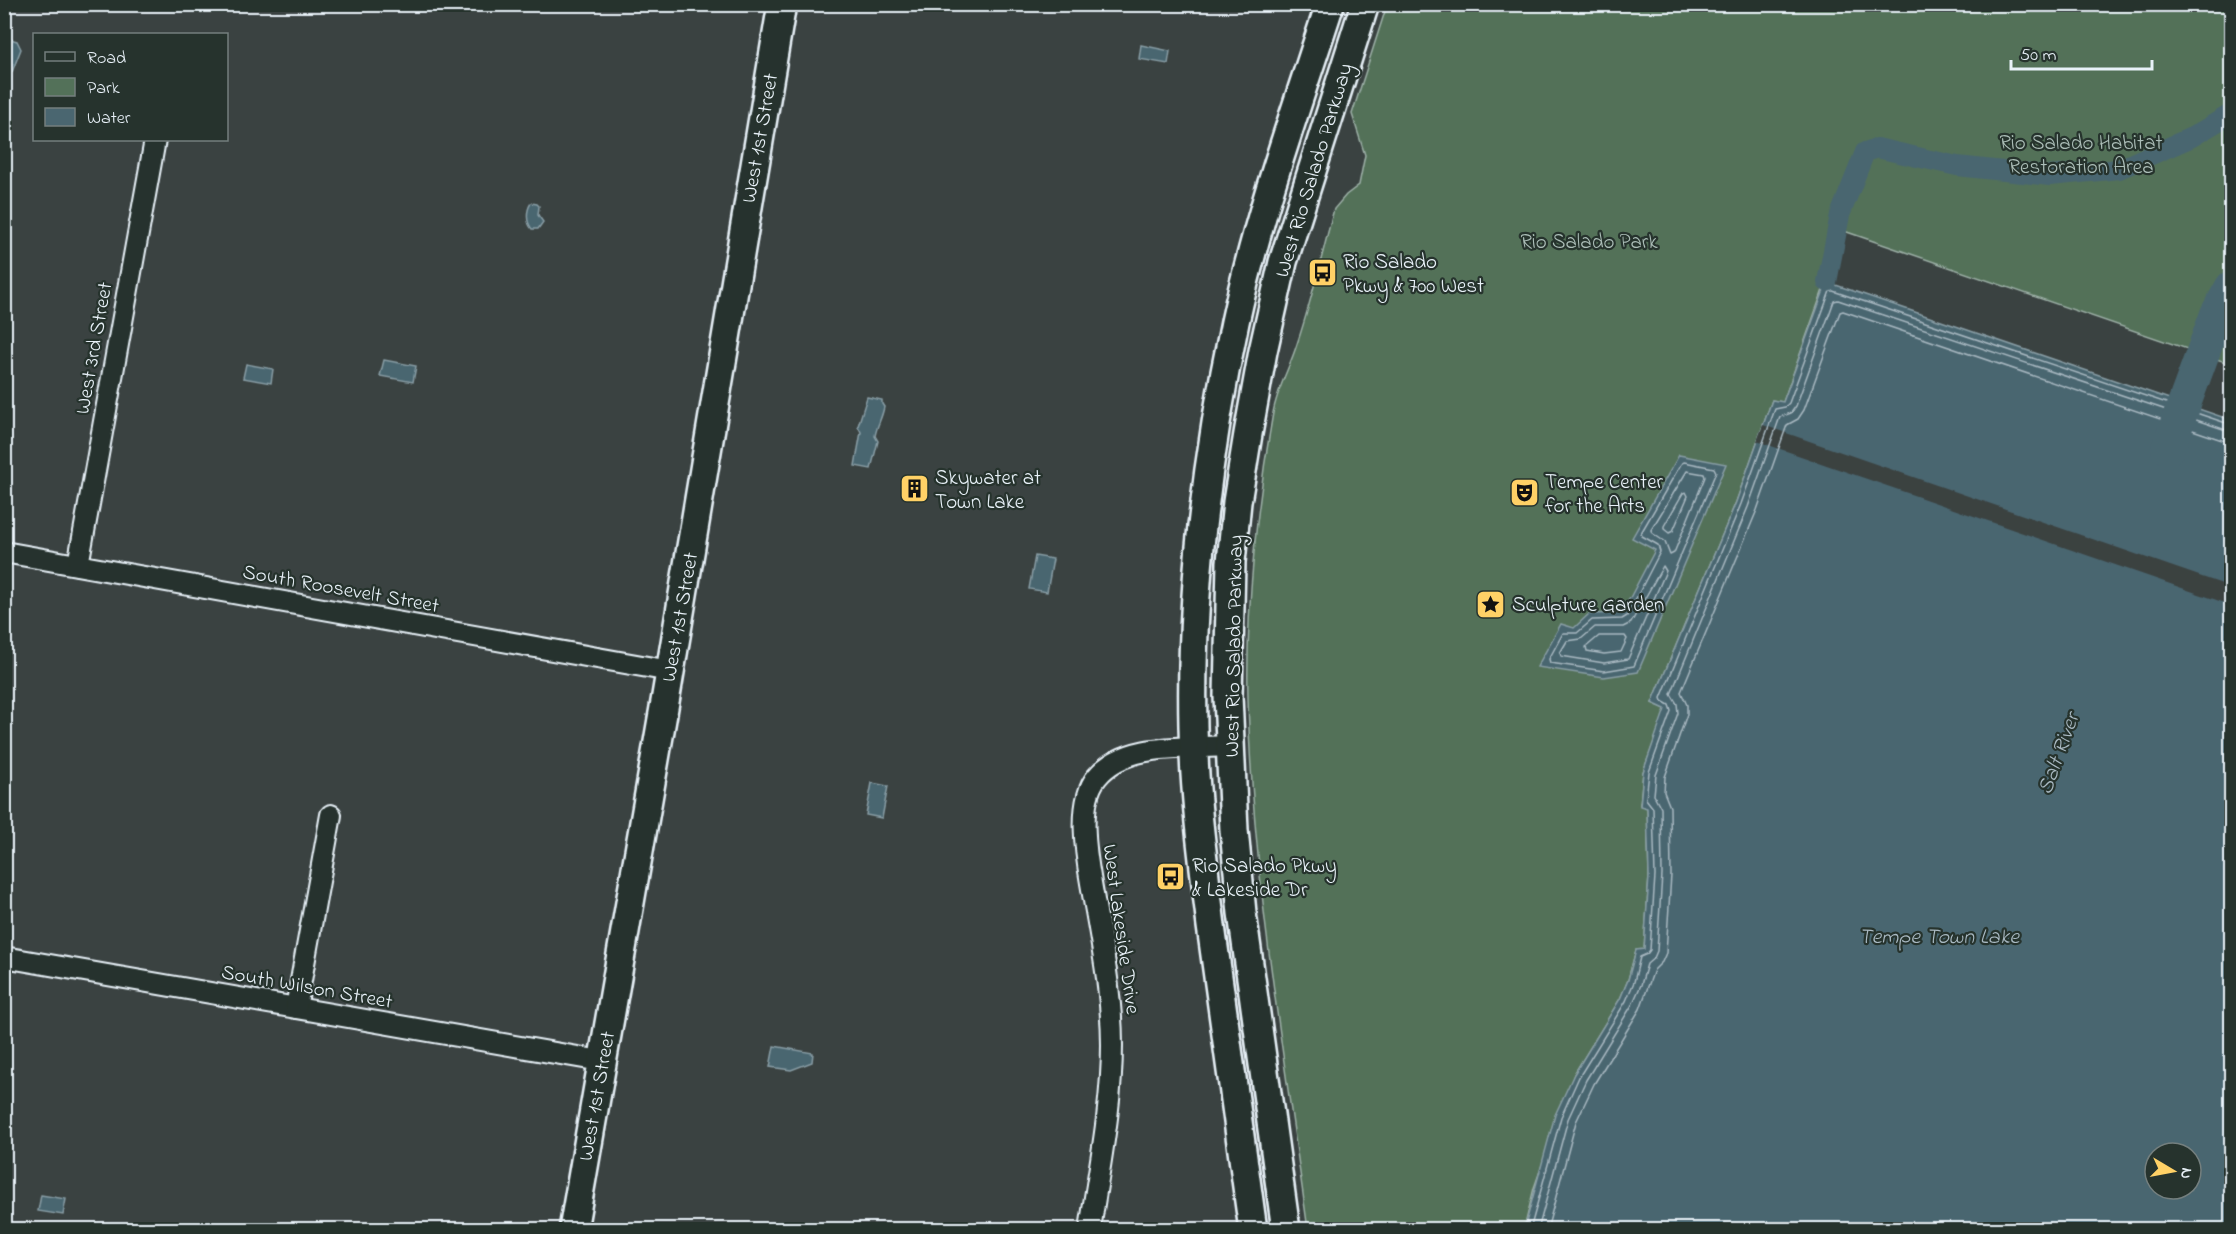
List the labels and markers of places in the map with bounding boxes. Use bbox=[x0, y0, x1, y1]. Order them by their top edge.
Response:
place label: Rio Salado Pkwy & 700 West bbox=[1343, 248, 1484, 304]
bus stop icon: Rio Salado Pkwy & 700 West bbox=[1306, 257, 1338, 289]
place label: Skywater at Town Lake bbox=[935, 464, 1041, 518]
place label: Tempe Center for the Arts bbox=[1545, 468, 1664, 522]
building icon: Skywater at Town Lake bbox=[898, 473, 930, 505]
theatre icon: Tempe Center for the Arts bbox=[1508, 477, 1540, 509]
place icon: Sculpture Garden bbox=[1475, 588, 1507, 620]
place label: Sculpture Garden bbox=[1512, 591, 1664, 621]
place label: Rio Salado Pkwy & Lakeside Dr bbox=[1192, 852, 1337, 906]
bus stop icon: Rio Salado Pkwy & Lakeside Dr bbox=[1155, 861, 1187, 893]

